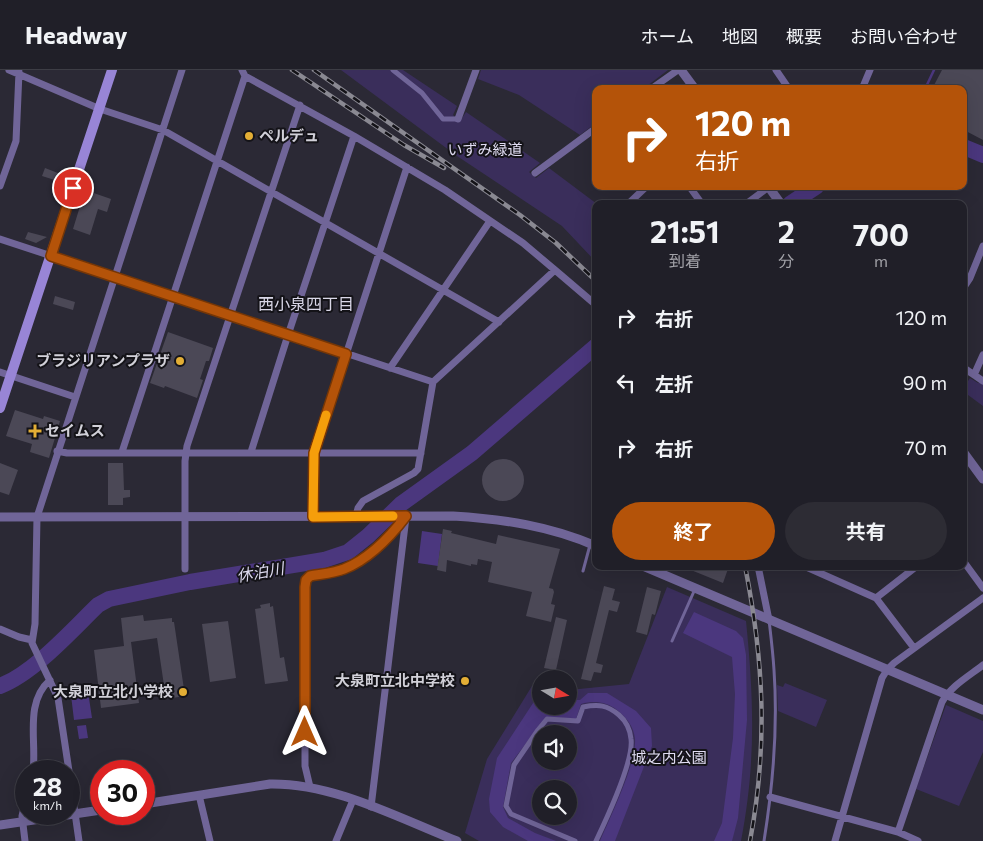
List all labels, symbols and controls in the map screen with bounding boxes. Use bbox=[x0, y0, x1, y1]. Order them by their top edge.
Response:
text: Headway bbox=[25, 20, 128, 49]
text: ホーム bbox=[641, 25, 694, 47]
text: 地図 bbox=[722, 25, 758, 47]
text: 概要 bbox=[786, 25, 822, 47]
text: お問い合わせ bbox=[850, 25, 958, 47]
text: 120 m bbox=[695, 100, 791, 143]
icon: right bbox=[612, 105, 677, 170]
place label: ペルデュ bbox=[259, 126, 319, 144]
marker: ペルデュ bbox=[243, 130, 255, 142]
park label: いずみ緑道 bbox=[447, 140, 523, 158]
text: 右折 bbox=[695, 147, 739, 174]
pin bbox=[52, 167, 94, 209]
icon: arrive bbox=[59, 174, 87, 202]
text: 21:51 bbox=[650, 212, 720, 249]
text: 2 bbox=[778, 212, 795, 249]
text: 700 bbox=[853, 215, 909, 252]
text: 到着 bbox=[669, 251, 701, 270]
text: 分 bbox=[778, 251, 794, 270]
text: m bbox=[874, 251, 888, 270]
district label: 西小泉四丁目 bbox=[258, 294, 354, 313]
icon: right bbox=[612, 304, 640, 332]
text: 120 m bbox=[896, 306, 947, 329]
text: 右折 bbox=[655, 307, 693, 330]
place label: ブラジリアンプラザ bbox=[36, 351, 170, 369]
marker: ブラジリアンプラザ bbox=[174, 355, 186, 367]
icon: left bbox=[612, 369, 640, 397]
text: 90 m bbox=[903, 371, 947, 394]
text: 左折 bbox=[655, 372, 693, 395]
place label: セイムス bbox=[45, 421, 105, 439]
marker: セイムス bbox=[29, 425, 41, 437]
icon: right bbox=[612, 434, 640, 462]
text: 70 m bbox=[904, 436, 947, 459]
text: 右折 bbox=[655, 437, 693, 460]
button: 終了 bbox=[612, 502, 775, 560]
button: 共有 bbox=[785, 502, 947, 560]
water label: 休泊川 bbox=[235, 558, 287, 585]
north arrow bbox=[532, 670, 578, 715]
map controls bbox=[532, 670, 577, 825]
place label: 大泉町立北中学校 bbox=[335, 671, 455, 689]
marker: 大泉町立北中学校 bbox=[459, 675, 471, 687]
place label: 大泉町立北小学校 bbox=[53, 682, 173, 700]
marker: 大泉町立北小学校 bbox=[177, 686, 189, 698]
position arrow bbox=[278, 705, 330, 757]
button: sound bbox=[532, 725, 577, 770]
park label: 城之内公園 bbox=[631, 748, 707, 766]
speed limit sign: 30 bbox=[90, 760, 155, 825]
text: 28 bbox=[33, 771, 62, 801]
button: search bbox=[532, 780, 577, 825]
text: km/h bbox=[33, 798, 62, 812]

